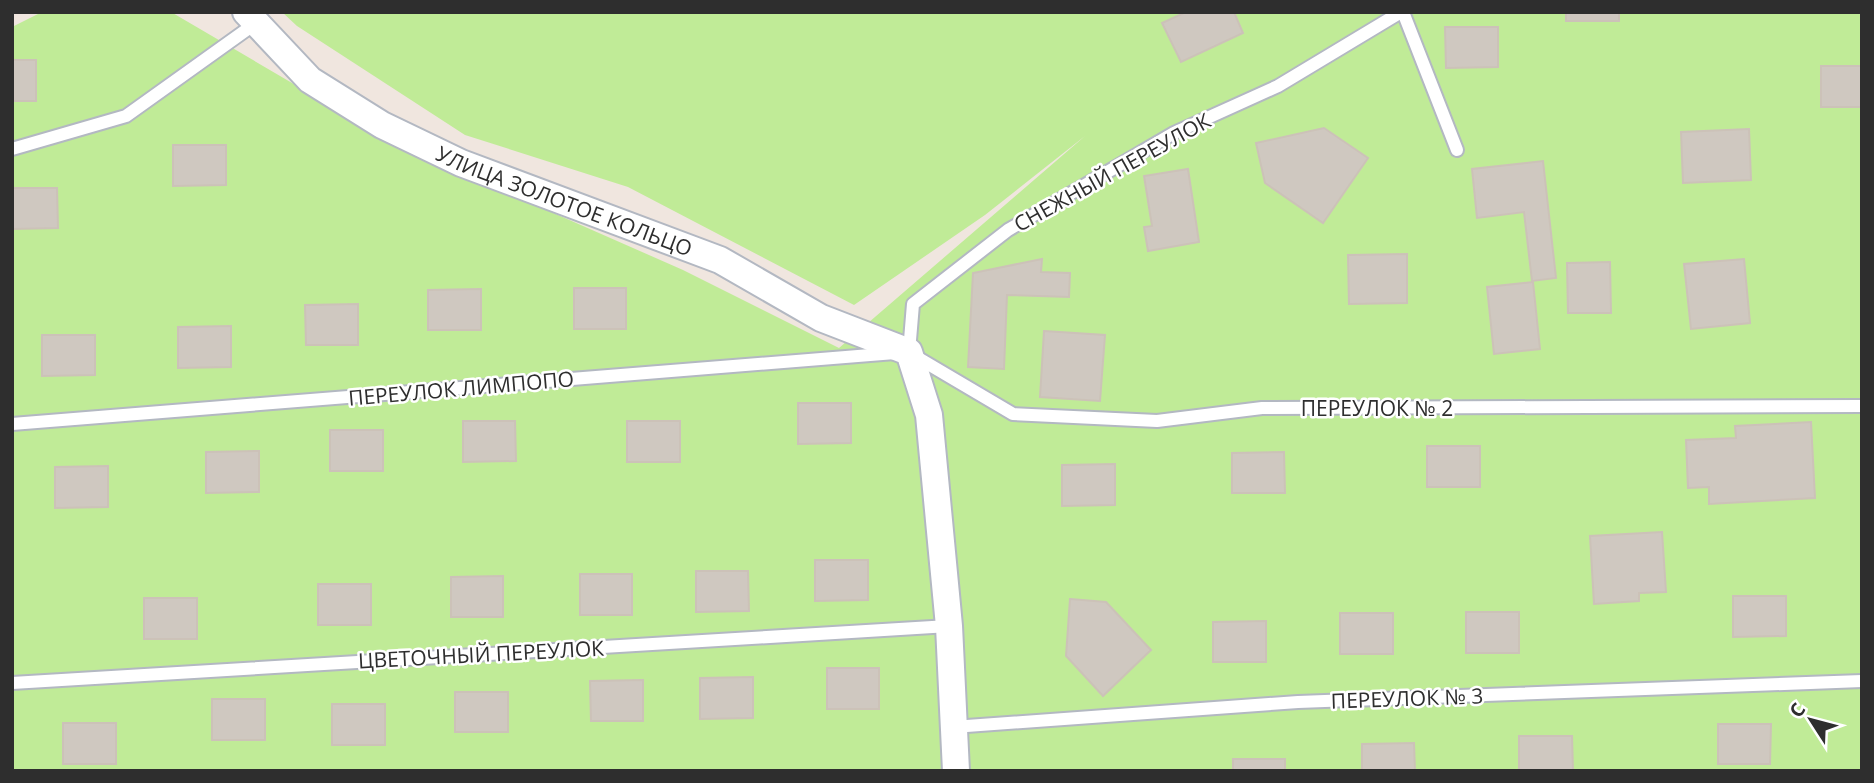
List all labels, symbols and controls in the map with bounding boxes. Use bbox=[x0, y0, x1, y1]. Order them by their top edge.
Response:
street label: СНЕЖНЫЙ ПЕРЕУЛОК bbox=[1009, 106, 1216, 238]
street label: УЛИЦА ЗОЛОТОЕ КОЛЬЦО bbox=[432, 139, 696, 262]
street label: ПЕРЕУЛОК ЛИМПОПО bbox=[347, 364, 575, 412]
street label: ПЕРЕУЛОК № 2 bbox=[1301, 394, 1453, 422]
street label: ЦВЕТОЧНЫЙ ПЕРЕУЛОК bbox=[357, 634, 605, 674]
street label: ПЕРЕУЛОК № 3 bbox=[1330, 681, 1484, 715]
north arrow bbox=[1776, 685, 1846, 755]
text: С bbox=[1783, 697, 1811, 723]

